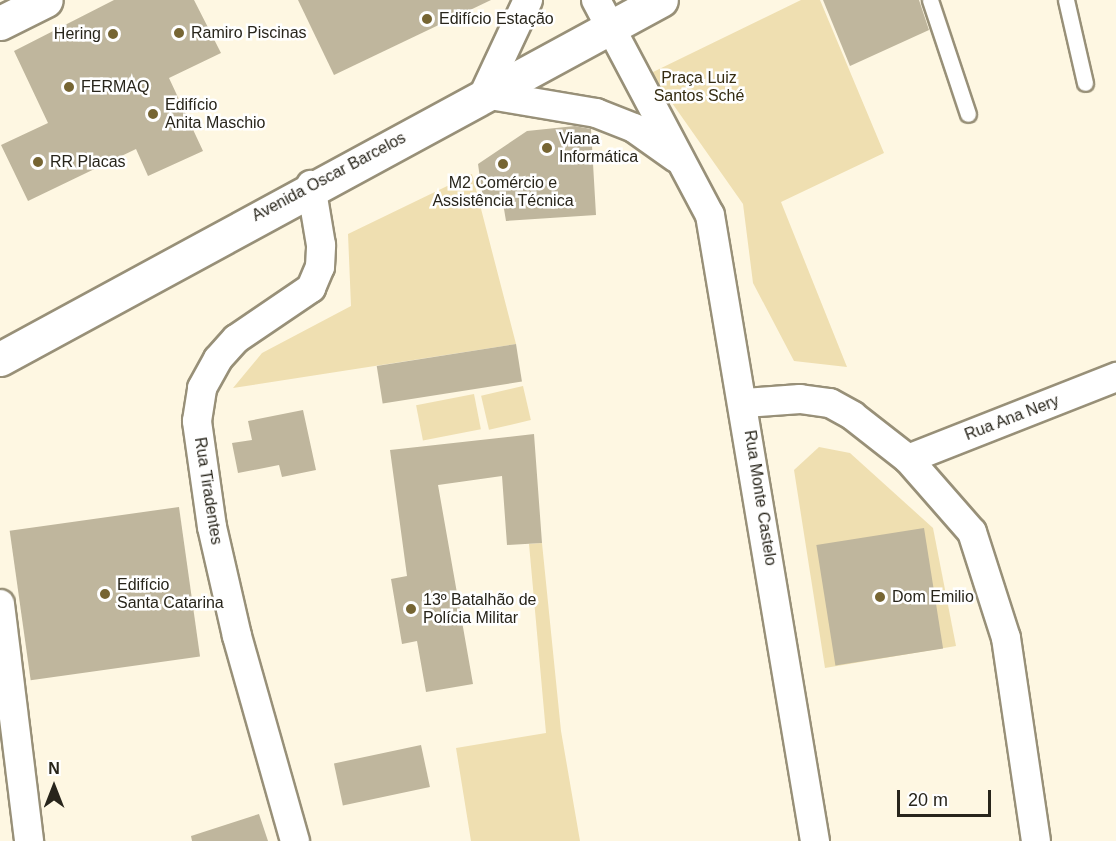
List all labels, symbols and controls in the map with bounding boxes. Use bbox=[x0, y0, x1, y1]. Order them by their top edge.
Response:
place label: Edifício Estação bbox=[439, 9, 554, 29]
marker: Edifício Estação bbox=[420, 12, 434, 26]
place label: Ramiro Piscinas bbox=[191, 23, 307, 43]
place label: Hering bbox=[54, 24, 101, 44]
marker: Ramiro Piscinas bbox=[172, 26, 186, 40]
marker: Hering bbox=[106, 27, 120, 41]
park label: Praça Luiz Santos Sché bbox=[654, 68, 744, 106]
place label: FERMAQ bbox=[81, 77, 149, 97]
marker: FERMAQ bbox=[62, 80, 76, 94]
place label: Edifício Anita Maschio bbox=[165, 95, 265, 133]
marker: Edifício Anita Maschio bbox=[146, 107, 160, 121]
street label: Avenida Oscar Barcelos bbox=[249, 128, 409, 226]
place label: Viana Informática bbox=[559, 129, 638, 167]
marker: Viana Informática bbox=[540, 141, 554, 155]
place label: RR Placas bbox=[50, 152, 126, 172]
marker: RR Placas bbox=[31, 155, 45, 169]
marker: M2 Comércio e Assistência Técnica bbox=[496, 157, 510, 171]
place label: M2 Comércio e Assistência Técnica bbox=[432, 173, 574, 211]
street label: Rua Ana Nery bbox=[962, 391, 1062, 445]
street label: Rua Monte Castelo bbox=[740, 429, 780, 567]
street label: Rua Tiradentes bbox=[190, 436, 226, 546]
place label: Edifício Santa Catarina bbox=[117, 575, 224, 613]
marker: Edifício Santa Catarina bbox=[98, 587, 112, 601]
place label: Dom Emilio bbox=[892, 587, 974, 607]
place label: 13º Batalhão de Polícia Militar bbox=[423, 590, 536, 628]
marker: Dom Emilio bbox=[873, 590, 887, 604]
marker: 13º Batalhão de Polícia Militar bbox=[404, 602, 418, 616]
north arrow bbox=[24, 757, 84, 817]
text: N bbox=[48, 760, 60, 777]
scale bar bbox=[900, 778, 994, 816]
text: 20 m bbox=[908, 790, 948, 810]

